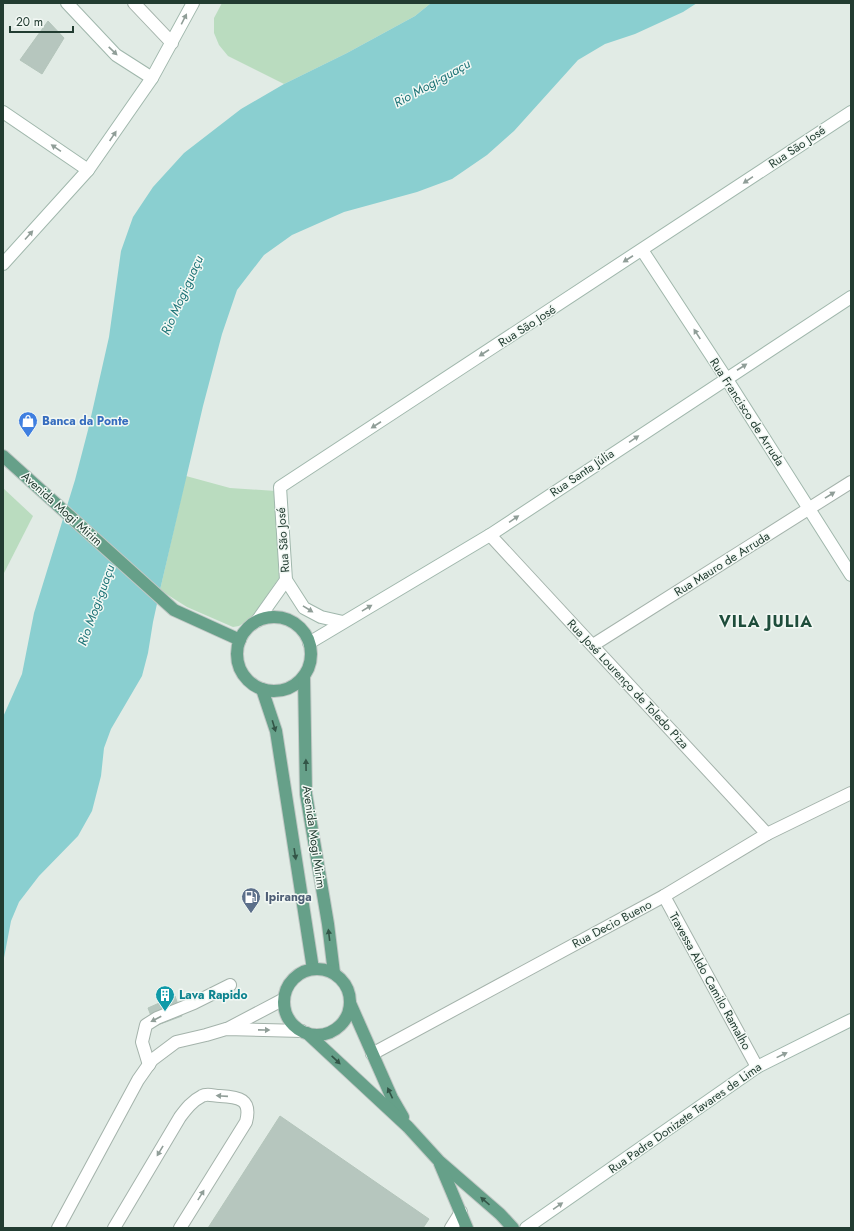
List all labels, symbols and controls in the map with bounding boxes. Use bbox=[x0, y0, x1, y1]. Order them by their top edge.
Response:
scale bar bbox=[10, 8, 73, 34]
text: 20 m bbox=[16, 13, 43, 31]
one-way arrow bbox=[181, 14, 187, 25]
one-way arrow bbox=[108, 46, 118, 56]
water label: Rio Mogi-guaçu bbox=[390, 54, 474, 112]
street label: Rua São José bbox=[765, 121, 829, 173]
one-way arrow bbox=[109, 130, 116, 142]
one-way arrow bbox=[51, 144, 61, 152]
one-way arrow bbox=[743, 176, 754, 184]
one-way arrow bbox=[25, 230, 34, 241]
water label: Rio Mogi-guaçu bbox=[156, 252, 208, 338]
one-way arrow bbox=[623, 255, 633, 263]
street label: Rua São José bbox=[495, 301, 559, 351]
one-way arrow bbox=[693, 329, 701, 339]
one-way arrow bbox=[479, 350, 490, 357]
street label: Rua Francisco de Arruda bbox=[705, 354, 789, 470]
one-way arrow bbox=[736, 364, 748, 371]
shop icon: Banca da Ponte bbox=[17, 410, 39, 438]
place label: Banca da Ponte bbox=[42, 412, 129, 430]
one-way arrow bbox=[370, 421, 381, 428]
one-way arrow bbox=[629, 435, 639, 443]
street label: Rua Santa Júlia bbox=[546, 445, 618, 501]
street label: Avenida Mogi Mirim bbox=[18, 468, 106, 550]
one-way arrow bbox=[824, 492, 836, 499]
street label: Rua São José bbox=[272, 507, 294, 573]
one-way arrow bbox=[508, 515, 520, 522]
street label: Rua Mauro de Arruda bbox=[671, 527, 774, 601]
water label: Rio Mogi-guaçu bbox=[73, 561, 120, 648]
one-way arrow bbox=[362, 604, 372, 612]
one-way arrow bbox=[303, 606, 314, 613]
district label: VILA JULIA bbox=[718, 610, 813, 633]
street label: Rua José Lourenço de Toledo Piza bbox=[563, 615, 693, 753]
one-way arrow bbox=[271, 720, 277, 732]
one-way arrow bbox=[303, 758, 309, 771]
street label: Avenida Mogi Mirim bbox=[298, 784, 330, 890]
one-way arrow bbox=[292, 848, 298, 860]
fuel station icon: Ipiranga bbox=[240, 886, 262, 914]
place label: Ipiranga bbox=[265, 888, 312, 906]
street label: Rua Decio Bueno bbox=[569, 895, 655, 953]
street label: Travessa Aldo Camilo Ramalho bbox=[665, 909, 756, 1054]
one-way arrow bbox=[326, 929, 332, 941]
building icon: Lava Rapido bbox=[154, 984, 176, 1012]
place label: Lava Rapido bbox=[179, 986, 248, 1004]
one-way arrow bbox=[150, 1016, 162, 1022]
one-way arrow bbox=[258, 1027, 271, 1033]
one-way arrow bbox=[776, 1051, 787, 1058]
one-way arrow bbox=[331, 1055, 341, 1064]
street label: Rua Padre Donizete Tavares de Lima bbox=[605, 1058, 765, 1178]
one-way arrow bbox=[387, 1087, 393, 1098]
one-way arrow bbox=[216, 1093, 228, 1100]
one-way arrow bbox=[156, 1145, 163, 1157]
one-way arrow bbox=[197, 1190, 205, 1200]
one-way arrow bbox=[480, 1197, 491, 1206]
one-way arrow bbox=[553, 1202, 564, 1210]

